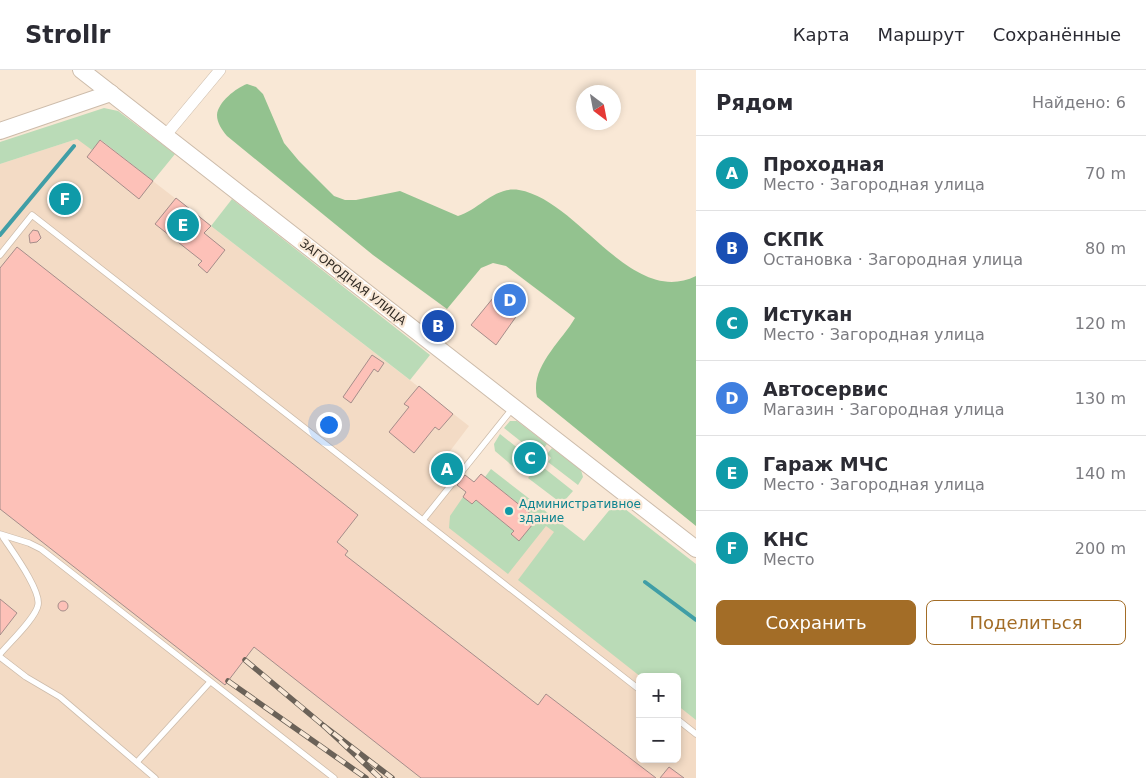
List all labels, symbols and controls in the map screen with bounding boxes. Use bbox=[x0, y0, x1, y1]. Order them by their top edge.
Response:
text: Strollr bbox=[25, 21, 110, 49]
text: Карта bbox=[793, 24, 850, 45]
text: Маршрут bbox=[878, 24, 965, 45]
text: Сохранённые bbox=[993, 24, 1121, 45]
north arrow bbox=[576, 85, 621, 130]
text: Рядом bbox=[716, 91, 793, 115]
text: Найдено: 6 bbox=[1032, 93, 1126, 112]
text: Проходная bbox=[763, 153, 884, 175]
text: A bbox=[726, 164, 738, 183]
text: 70 m bbox=[1085, 164, 1126, 183]
text: Место · Загородная улица bbox=[763, 175, 985, 194]
pin: F bbox=[49, 180, 81, 218]
pin: E bbox=[167, 206, 199, 244]
text: СКПК bbox=[763, 228, 824, 250]
street label: ЗАГОРОДНАЯ УЛИЦА bbox=[297, 236, 410, 328]
text: B bbox=[726, 239, 738, 258]
text: 80 m bbox=[1085, 239, 1126, 258]
text: Остановка · Загородная улица bbox=[763, 250, 1023, 269]
pin: D bbox=[494, 281, 526, 319]
text: Истукан bbox=[763, 303, 852, 325]
pin: B bbox=[422, 307, 454, 345]
text: C bbox=[726, 314, 738, 333]
text: 120 m bbox=[1075, 314, 1126, 333]
text: Место · Загородная улица bbox=[763, 325, 985, 344]
text: Автосервис bbox=[763, 378, 888, 400]
text: D bbox=[725, 389, 739, 408]
text: 130 m bbox=[1075, 389, 1126, 408]
text: Магазин · Загородная улица bbox=[763, 400, 1004, 419]
your location bbox=[316, 412, 342, 438]
pin: C bbox=[514, 439, 546, 477]
pin: A bbox=[431, 450, 463, 488]
text: Гараж МЧС bbox=[763, 453, 888, 475]
text: E bbox=[727, 464, 737, 483]
text: 140 m bbox=[1075, 464, 1126, 483]
text: Место · Загородная улица bbox=[763, 475, 985, 494]
place label: Административное здание bbox=[519, 497, 641, 525]
marker: Административное здание bbox=[503, 505, 515, 517]
text: КНС bbox=[763, 528, 808, 550]
text: F bbox=[727, 539, 737, 558]
text: 200 m bbox=[1075, 539, 1126, 558]
text: Место bbox=[763, 550, 815, 569]
button: Сохранить bbox=[716, 600, 916, 645]
button: Поделиться bbox=[926, 600, 1126, 645]
map controls bbox=[636, 673, 681, 763]
button: + bbox=[636, 673, 681, 718]
button: − bbox=[636, 718, 681, 763]

